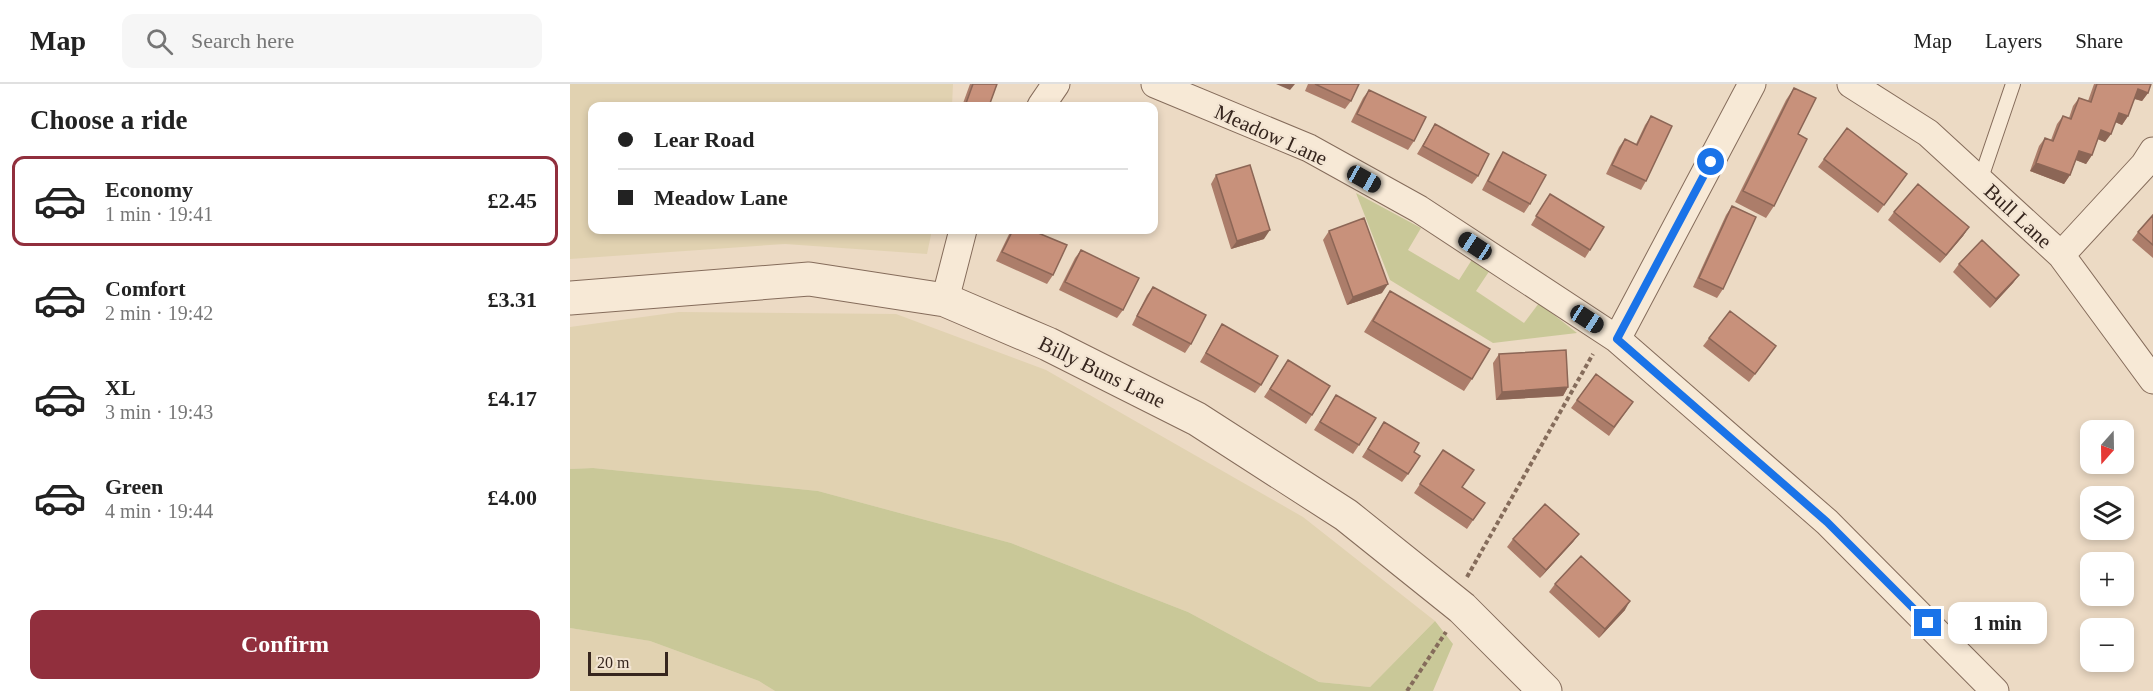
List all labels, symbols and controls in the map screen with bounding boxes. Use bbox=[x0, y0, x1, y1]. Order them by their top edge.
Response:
search box bbox=[122, 14, 542, 68]
text: Map bbox=[30, 25, 86, 56]
icon: search bbox=[143, 25, 176, 58]
text: Search here bbox=[191, 28, 294, 53]
text: Map bbox=[1914, 29, 1952, 53]
text: Layers bbox=[1985, 29, 2042, 53]
text: Share bbox=[2075, 29, 2123, 53]
street label: Meadow Lane bbox=[1211, 99, 1331, 171]
text: Choose a ride bbox=[30, 105, 188, 135]
text: Lear Road bbox=[654, 127, 754, 152]
route start bbox=[1697, 148, 1724, 175]
car bbox=[1344, 162, 1384, 196]
icon: car bbox=[33, 174, 87, 228]
text: Economy bbox=[105, 177, 193, 202]
street label: Bull Lane bbox=[1979, 179, 2057, 253]
text: Meadow Lane bbox=[654, 185, 788, 210]
text: £2.45 bbox=[488, 188, 537, 213]
text: 1 min · 19:41 bbox=[105, 203, 213, 225]
car bbox=[1455, 229, 1495, 263]
icon: car bbox=[33, 273, 87, 327]
text: Comfort bbox=[105, 276, 186, 301]
text: £3.31 bbox=[488, 287, 537, 312]
text: 2 min · 19:42 bbox=[105, 302, 213, 324]
car bbox=[1567, 302, 1607, 336]
street label: Billy Buns Lane bbox=[1035, 331, 1169, 413]
icon: car bbox=[33, 372, 87, 426]
text: XL bbox=[105, 375, 136, 400]
text: £4.17 bbox=[488, 386, 537, 411]
text: 3 min · 19:43 bbox=[105, 401, 213, 423]
north arrow bbox=[2080, 420, 2134, 474]
map controls bbox=[2080, 420, 2134, 672]
icon: car bbox=[33, 471, 87, 525]
text: Green bbox=[105, 474, 163, 499]
text: £4.00 bbox=[488, 485, 537, 510]
button: layers bbox=[2080, 486, 2134, 540]
text: 4 min · 19:44 bbox=[105, 500, 213, 522]
button: + bbox=[2080, 552, 2134, 606]
callout: 1 min bbox=[1949, 602, 2048, 644]
route end bbox=[1914, 609, 1941, 636]
button: Confirm bbox=[30, 610, 540, 679]
text: 1 min bbox=[1973, 612, 2022, 634]
button: − bbox=[2080, 618, 2134, 672]
scale bar bbox=[588, 649, 668, 676]
text: 20 m bbox=[597, 654, 629, 671]

